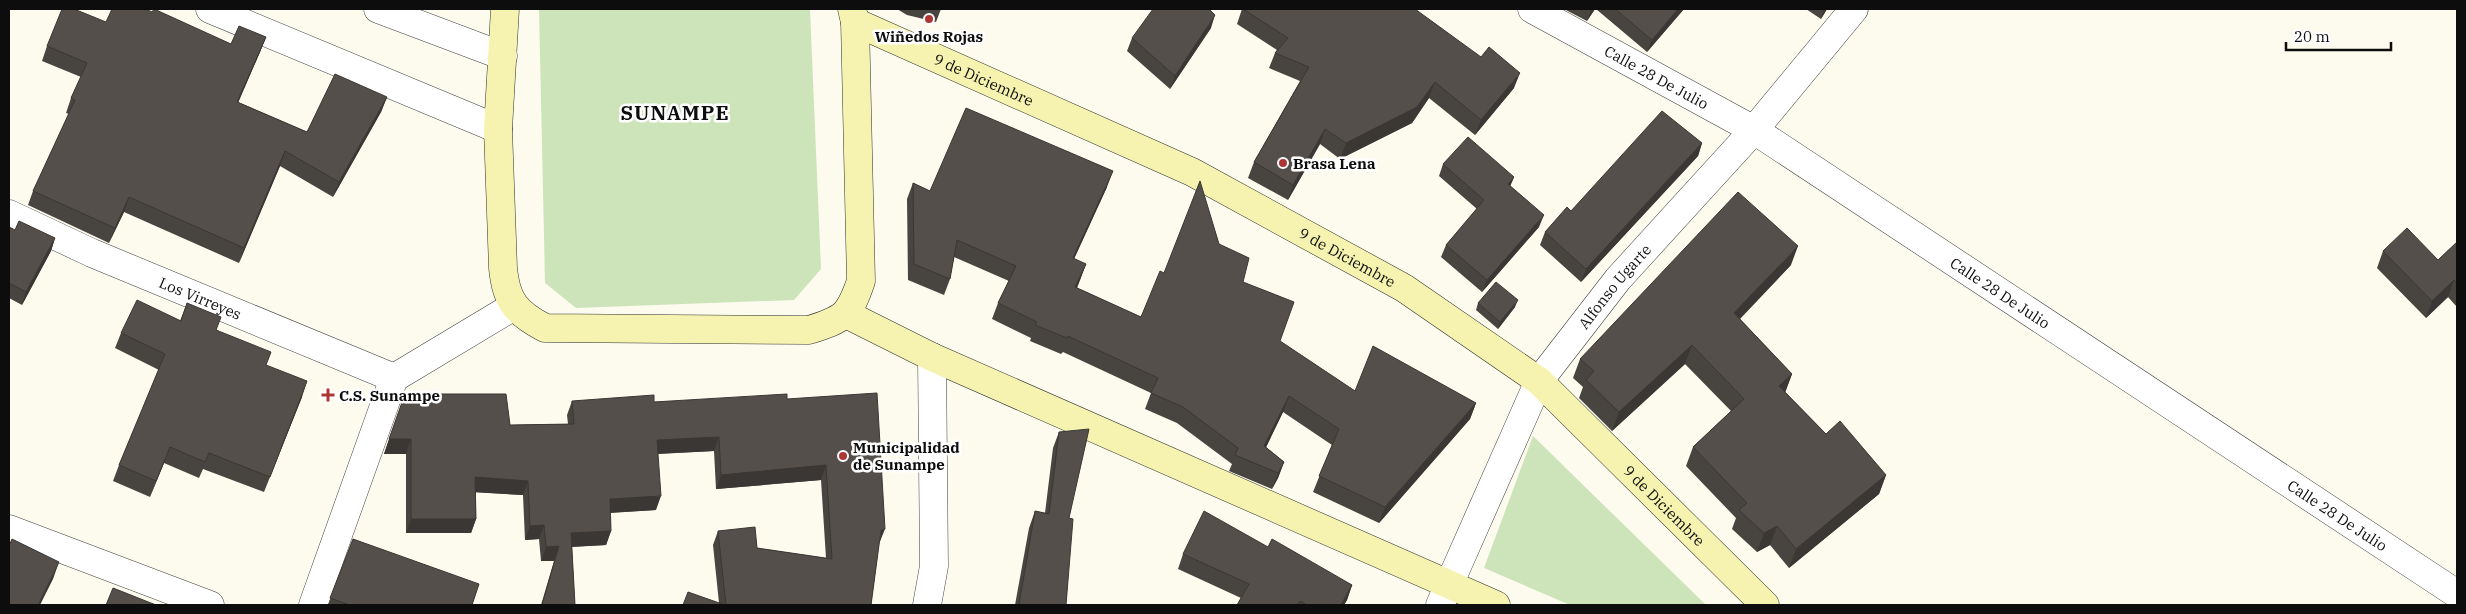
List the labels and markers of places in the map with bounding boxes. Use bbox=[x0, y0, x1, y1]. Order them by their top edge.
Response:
marker: Wiñedos Rojas bbox=[923, 13, 935, 25]
place label: Wiñedos Rojas bbox=[875, 27, 983, 46]
place label: Brasa Lena bbox=[1293, 154, 1376, 173]
marker: Brasa Lena bbox=[1277, 157, 1289, 169]
place label: C.S. Sunampe bbox=[339, 386, 440, 405]
marker: C.S. Sunampe bbox=[321, 388, 335, 402]
place label: Municipalidad de Sunampe bbox=[853, 438, 960, 474]
marker: Municipalidad de Sunampe bbox=[837, 450, 849, 462]

